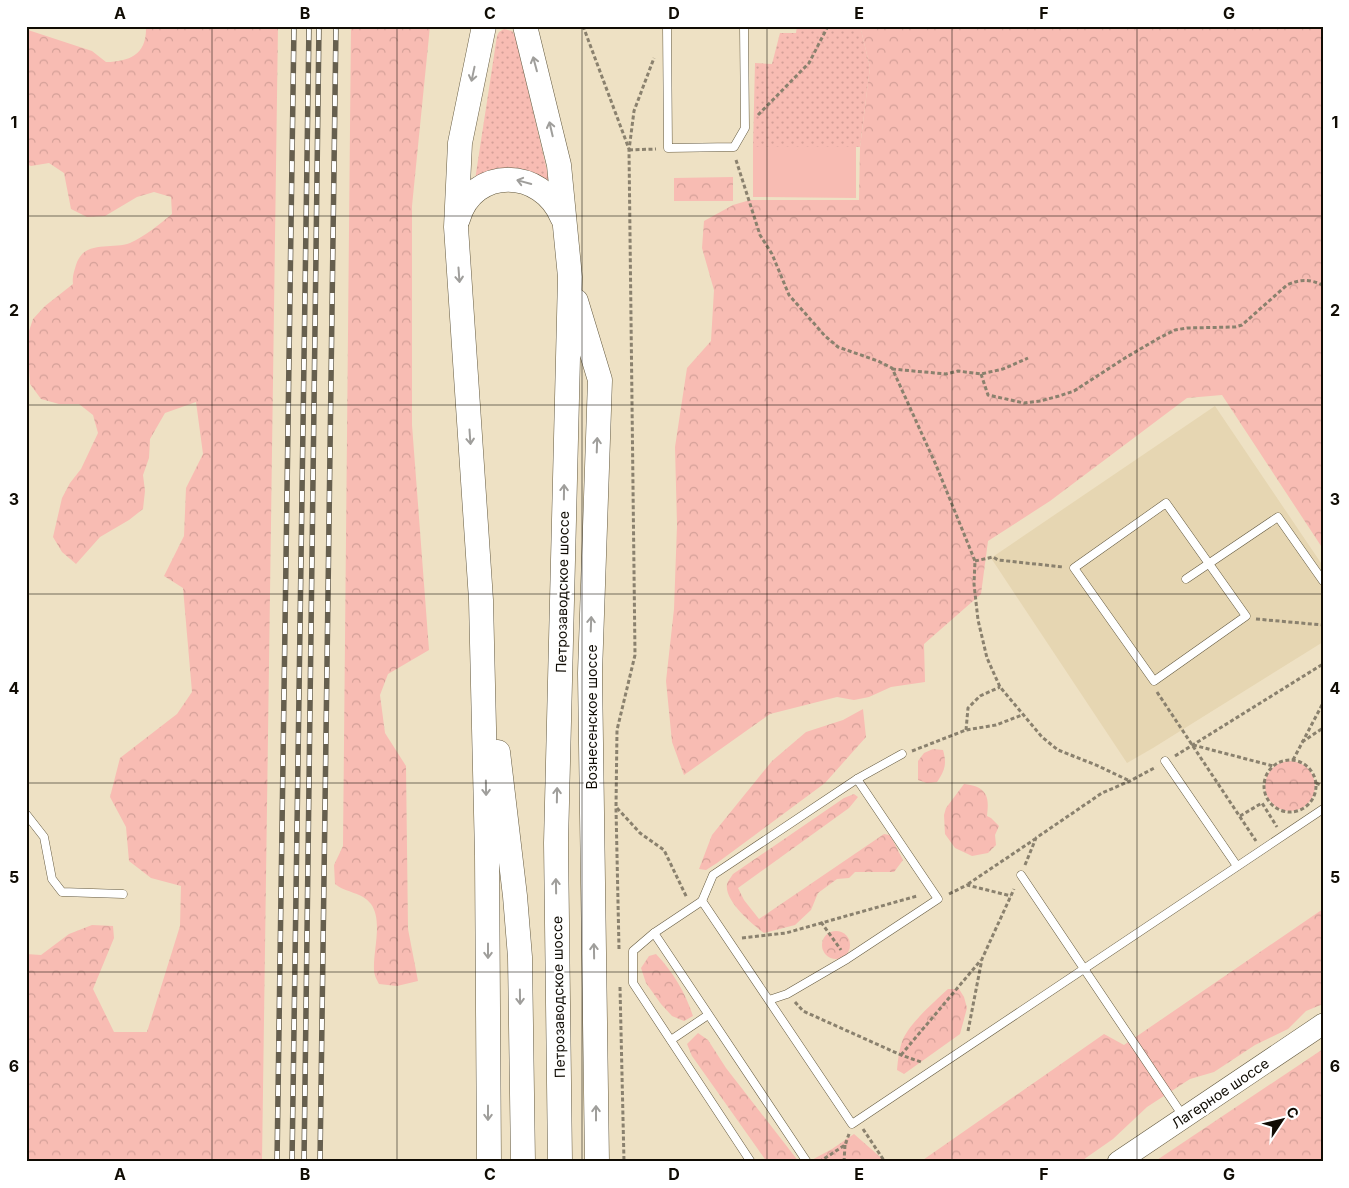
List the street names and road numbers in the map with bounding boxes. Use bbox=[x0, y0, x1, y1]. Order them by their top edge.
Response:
street label: Петрозаводское шоссе bbox=[552, 511, 572, 673]
street label: Вознесенское шоссе bbox=[583, 644, 600, 790]
street label: Петрозаводское шоссе bbox=[548, 916, 568, 1078]
street label: Лагерное шоссе bbox=[1168, 1054, 1272, 1132]

